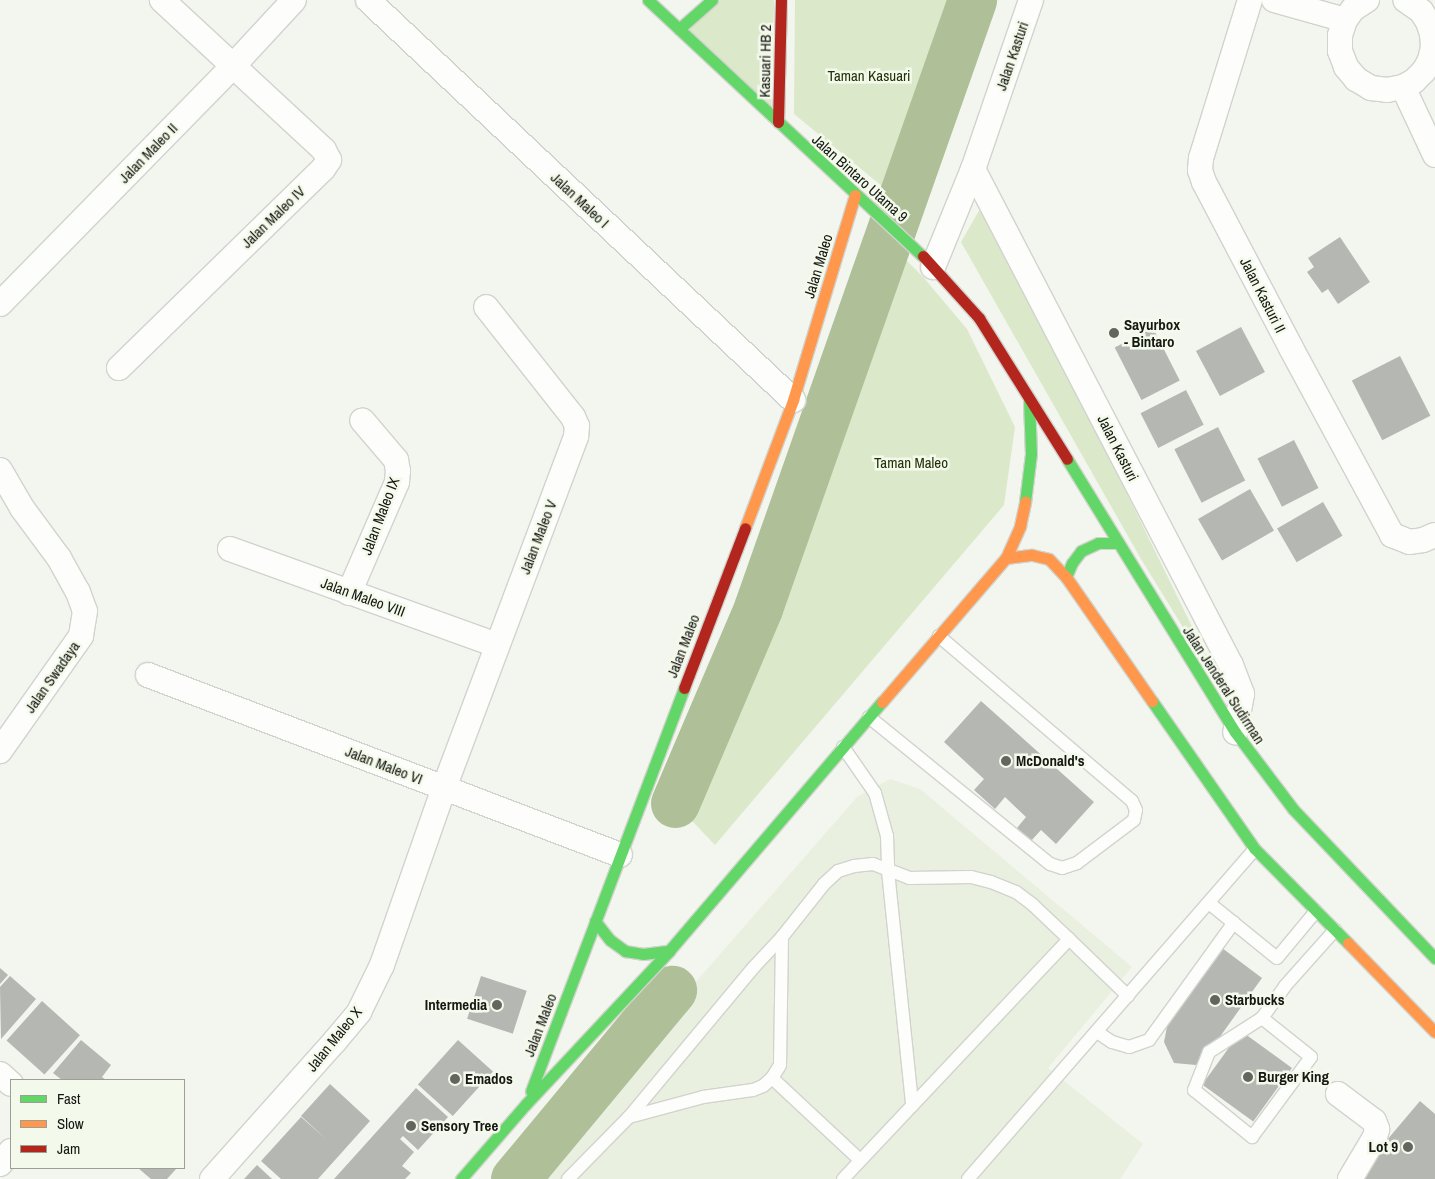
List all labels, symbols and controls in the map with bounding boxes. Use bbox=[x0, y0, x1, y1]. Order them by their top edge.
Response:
street label: Jalan Kasturi bbox=[992, 19, 1032, 93]
street label: Kasuari HB 2 bbox=[755, 24, 775, 98]
park label: Taman Kasuari bbox=[828, 67, 910, 85]
street label: Jalan Maleo II bbox=[115, 119, 181, 187]
street label: Jalan Bintaro Utama 9 bbox=[809, 130, 911, 226]
street label: Jalan Maleo I bbox=[547, 168, 613, 232]
street label: Jalan Maleo IV bbox=[237, 182, 309, 252]
street label: Jalan Maleo bbox=[800, 232, 836, 300]
street label: Jalan Kasturi II bbox=[1236, 254, 1290, 336]
place label: Sayurbox - Bintaro bbox=[1124, 315, 1180, 350]
marker: Sayurbox - Bintaro bbox=[1108, 327, 1120, 339]
street label: Jalan Kasturi bbox=[1094, 412, 1142, 484]
park label: Taman Maleo bbox=[874, 454, 948, 472]
street label: Jalan Maleo IX bbox=[357, 475, 403, 557]
street label: Jalan Maleo V bbox=[516, 497, 560, 577]
street label: Jalan Maleo VIII bbox=[318, 573, 408, 621]
street label: Jalan Maleo bbox=[663, 612, 703, 680]
street label: Jalan Jenderal Sudirman bbox=[1179, 623, 1269, 747]
street label: Jalan Swadaya bbox=[21, 638, 83, 716]
street label: Jalan Maleo VI bbox=[343, 742, 425, 788]
place label: McDonald's bbox=[1016, 752, 1085, 770]
marker: McDonald's bbox=[1000, 755, 1012, 767]
street label: Jalan Maleo bbox=[520, 991, 560, 1059]
place label: Starbucks bbox=[1225, 991, 1284, 1009]
marker: Starbucks bbox=[1209, 994, 1221, 1006]
place label: Intermedia bbox=[425, 996, 487, 1014]
marker: Intermedia bbox=[491, 999, 503, 1011]
street label: Jalan Maleo X bbox=[302, 1003, 366, 1075]
place label: Burger King bbox=[1258, 1068, 1329, 1086]
place label: Emados bbox=[465, 1070, 513, 1088]
marker: Burger King bbox=[1242, 1071, 1254, 1083]
marker: Emados bbox=[449, 1073, 461, 1085]
legend bbox=[10, 1079, 185, 1169]
text: Fast bbox=[57, 1088, 80, 1109]
text: Slow bbox=[57, 1113, 84, 1134]
place label: Sensory Tree bbox=[421, 1117, 498, 1135]
marker: Sensory Tree bbox=[405, 1120, 417, 1132]
text: Jam bbox=[57, 1138, 80, 1159]
place label: Lot 9 bbox=[1369, 1138, 1398, 1156]
marker: Lot 9 bbox=[1402, 1141, 1414, 1153]

